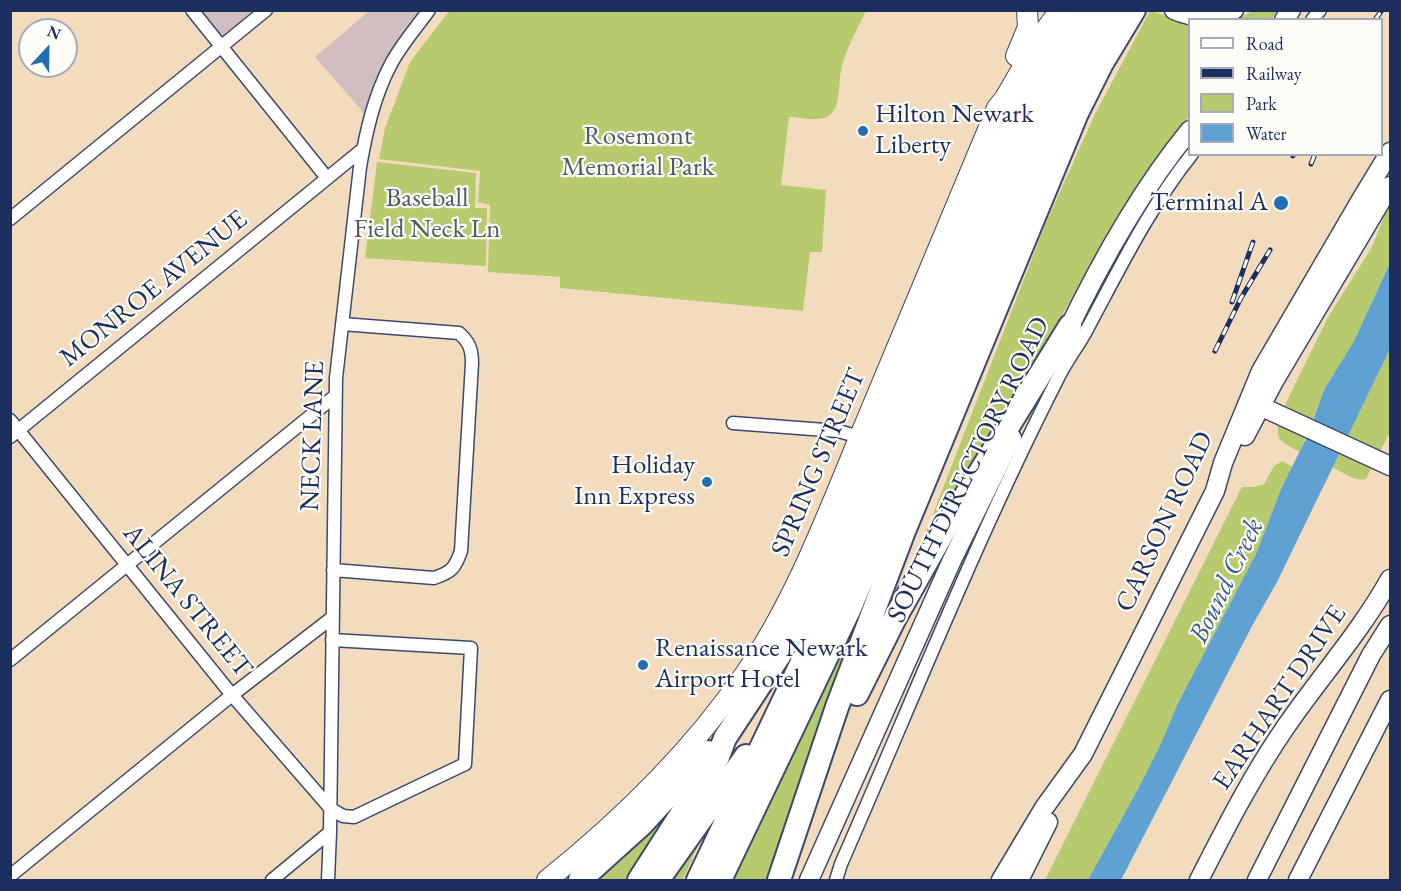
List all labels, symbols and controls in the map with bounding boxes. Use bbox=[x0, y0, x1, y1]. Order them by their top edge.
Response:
north arrow bbox=[18, 18, 78, 78]
legend bbox=[1188, 18, 1383, 156]
text: N bbox=[44, 21, 64, 45]
text: Road bbox=[1246, 32, 1284, 55]
text: Railway bbox=[1246, 62, 1302, 85]
text: Park bbox=[1246, 92, 1277, 115]
place label: Hilton Newark Liberty bbox=[875, 99, 1034, 162]
park label: Rosemont Memorial Park bbox=[562, 121, 714, 184]
text: Water bbox=[1246, 122, 1287, 145]
marker: Hilton Newark Liberty bbox=[856, 124, 870, 138]
park label: Baseball Field Neck Ln bbox=[353, 183, 501, 246]
place label: Terminal A bbox=[1150, 187, 1268, 219]
marker: Terminal A bbox=[1272, 194, 1290, 212]
street label: MONROE AVENUE bbox=[54, 204, 254, 374]
street label: SOUTH DIRECTORY ROAD bbox=[881, 312, 1057, 628]
street label: NECK LANE bbox=[294, 360, 332, 512]
street label: SPRING STREET bbox=[765, 364, 873, 562]
street label: CARSON ROAD bbox=[1109, 427, 1221, 617]
place label: Holiday Inn Express bbox=[574, 450, 695, 513]
marker: Holiday Inn Express bbox=[700, 475, 714, 489]
water label: Bound Creek bbox=[1182, 513, 1272, 649]
street label: ALINA STREET bbox=[115, 518, 259, 684]
street label: EARHART DRIVE bbox=[1206, 599, 1354, 797]
place label: Renaissance Newark Airport Hotel bbox=[655, 633, 868, 696]
marker: Renaissance Newark Airport Hotel bbox=[636, 658, 650, 672]

